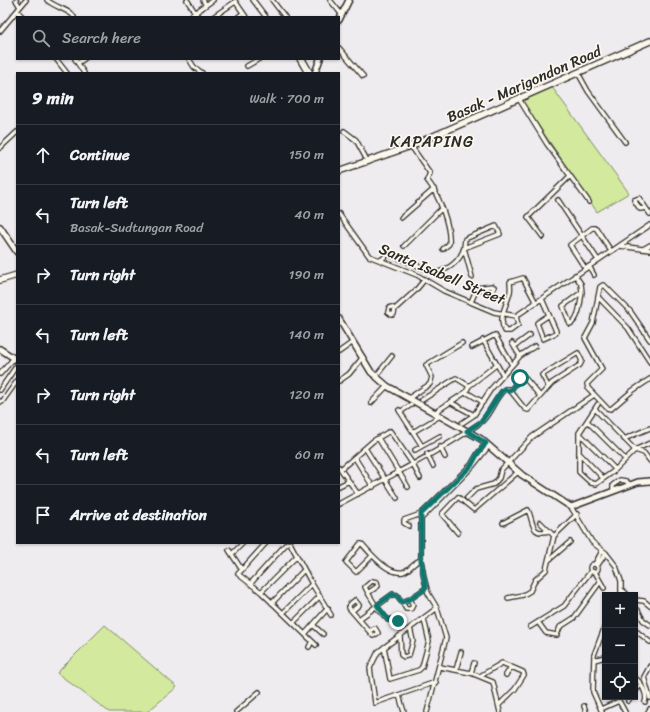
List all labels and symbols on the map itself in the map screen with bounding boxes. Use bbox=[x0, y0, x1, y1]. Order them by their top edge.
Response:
street label: Basak - Marigondon Road bbox=[442, 38, 607, 130]
district label: KAPAPING bbox=[390, 127, 474, 156]
street label: Santa Isabell Street bbox=[375, 236, 510, 313]
route start bbox=[511, 369, 529, 387]
route end bbox=[389, 612, 407, 630]

